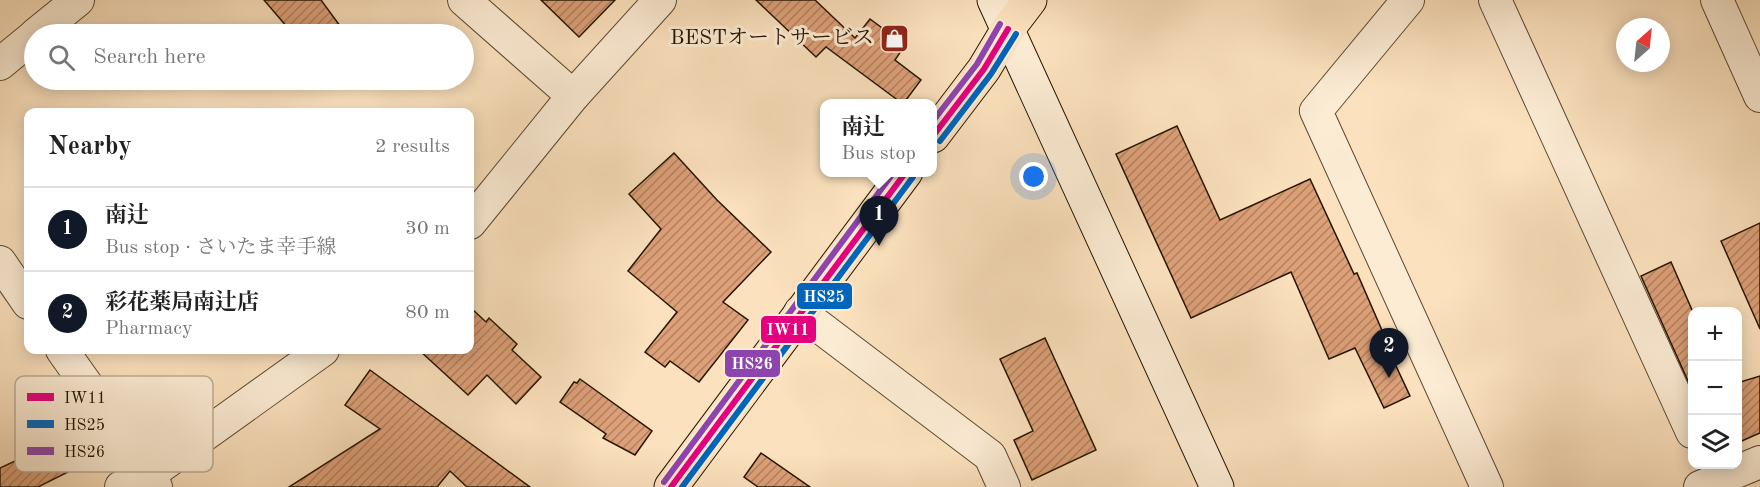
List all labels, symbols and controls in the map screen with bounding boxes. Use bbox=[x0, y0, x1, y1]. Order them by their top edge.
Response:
north arrow bbox=[1616, 18, 1670, 72]
shop icon: BESTオートサービス bbox=[879, 22, 911, 54]
search box bbox=[24, 24, 474, 90]
place label: BESTオートサービス bbox=[670, 27, 874, 49]
icon: search bbox=[45, 41, 78, 74]
text: Search here bbox=[93, 46, 206, 68]
popup bbox=[820, 99, 937, 177]
text: 南辻 bbox=[841, 117, 885, 139]
text: Nearby bbox=[48, 134, 132, 160]
text: 2 results bbox=[375, 137, 450, 157]
text: Bus stop bbox=[841, 144, 916, 164]
your location bbox=[1019, 162, 1048, 191]
pin: 1 bbox=[860, 196, 898, 246]
text: 南辻 bbox=[105, 205, 149, 227]
text: 1 bbox=[62, 219, 73, 239]
text: 30 m bbox=[405, 219, 450, 239]
text: Bus stop · さいたま幸手線 bbox=[105, 238, 337, 258]
line badge: HS25 bbox=[796, 282, 853, 310]
text: HS25 bbox=[803, 290, 845, 306]
text: 彩花薬局南辻店 bbox=[105, 292, 259, 314]
text: 2 bbox=[62, 303, 73, 323]
text: 80 m bbox=[405, 303, 450, 323]
map controls bbox=[1688, 307, 1742, 469]
button: + bbox=[1688, 307, 1742, 361]
line badge: IW11 bbox=[760, 315, 817, 344]
text: Pharmacy bbox=[105, 319, 193, 339]
text: IW11 bbox=[767, 323, 809, 339]
pin: 2 bbox=[1370, 328, 1408, 378]
line badge: HS26 bbox=[724, 349, 781, 378]
text: HS26 bbox=[731, 357, 773, 373]
button: − bbox=[1688, 361, 1742, 415]
legend bbox=[15, 376, 213, 472]
text: IW11 bbox=[64, 391, 106, 407]
button: layers bbox=[1688, 415, 1742, 469]
text: HS25 bbox=[64, 418, 105, 434]
text: HS26 bbox=[64, 445, 105, 461]

